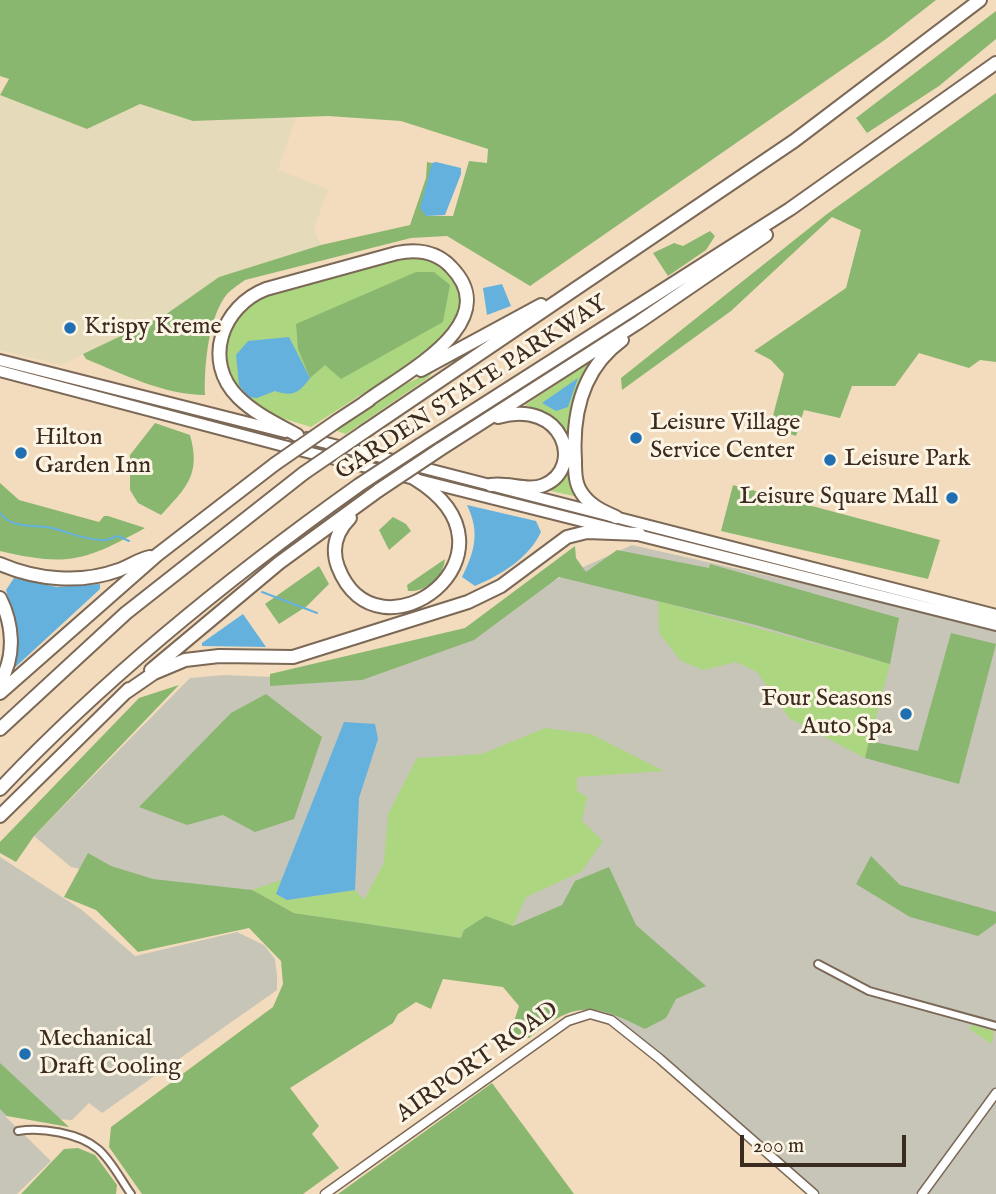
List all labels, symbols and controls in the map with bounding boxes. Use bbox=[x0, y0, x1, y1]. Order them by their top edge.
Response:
street label: GARDEN STATE PARKWAY bbox=[331, 290, 613, 488]
place label: Krispy Kreme bbox=[84, 314, 221, 342]
marker: Krispy Kreme bbox=[62, 320, 78, 336]
place label: Leisure Village Service Center bbox=[650, 410, 800, 466]
place label: Hilton Garden Inn bbox=[35, 425, 151, 481]
marker: Leisure Village Service Center bbox=[628, 430, 644, 446]
marker: Hilton Garden Inn bbox=[13, 445, 29, 461]
place label: Leisure Park bbox=[844, 446, 970, 474]
marker: Leisure Park bbox=[822, 452, 838, 468]
place label: Leisure Square Mall bbox=[739, 484, 938, 512]
marker: Leisure Square Mall bbox=[944, 490, 960, 506]
place label: Four Seasons Auto Spa bbox=[761, 686, 892, 742]
marker: Four Seasons Auto Spa bbox=[898, 706, 914, 722]
street label: AIRPORT ROAD bbox=[391, 996, 565, 1130]
place label: Mechanical Draft Cooling bbox=[39, 1026, 181, 1082]
marker: Mechanical Draft Cooling bbox=[17, 1046, 33, 1062]
scale bar bbox=[744, 1120, 910, 1164]
text: 200 m bbox=[753, 1133, 804, 1160]

